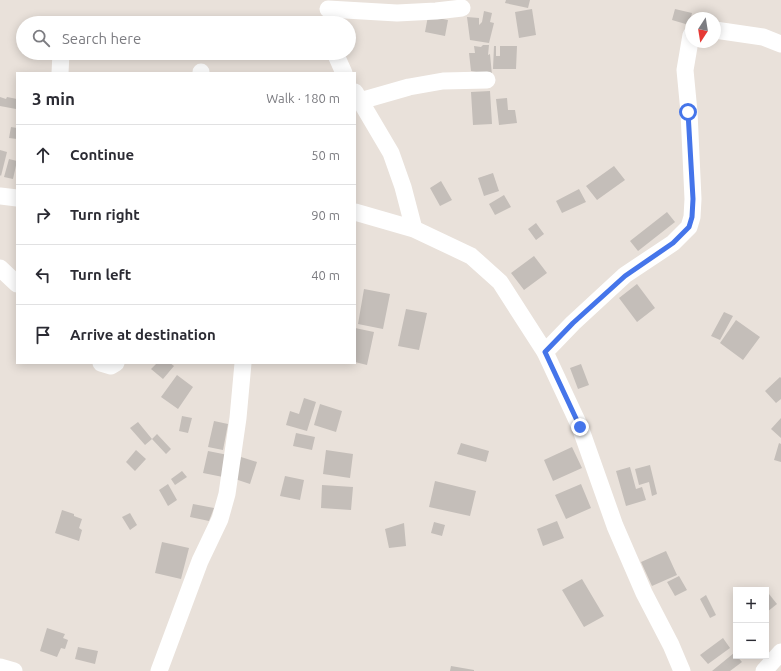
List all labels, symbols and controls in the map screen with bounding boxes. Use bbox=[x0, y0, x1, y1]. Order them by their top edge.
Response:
north arrow bbox=[685, 12, 721, 48]
search box bbox=[16, 16, 356, 60]
icon: search bbox=[30, 27, 52, 49]
text: Search here bbox=[62, 30, 141, 47]
text: 3 min bbox=[32, 89, 75, 108]
text: Walk · 180 m bbox=[266, 91, 340, 105]
route start bbox=[679, 103, 697, 121]
icon: ahead bbox=[32, 144, 54, 166]
text: Continue bbox=[70, 146, 134, 163]
text: 50 m bbox=[311, 148, 340, 162]
icon: right bbox=[32, 204, 54, 226]
text: Turn right bbox=[70, 206, 140, 223]
text: 90 m bbox=[311, 208, 340, 222]
icon: left bbox=[32, 264, 54, 286]
text: Turn left bbox=[70, 266, 131, 283]
text: 40 m bbox=[311, 268, 340, 282]
icon: arrive bbox=[32, 324, 54, 346]
text: Arrive at destination bbox=[70, 326, 216, 343]
route end bbox=[571, 418, 589, 436]
map controls bbox=[733, 587, 769, 659]
button: + bbox=[733, 587, 769, 623]
button: − bbox=[733, 623, 769, 659]

